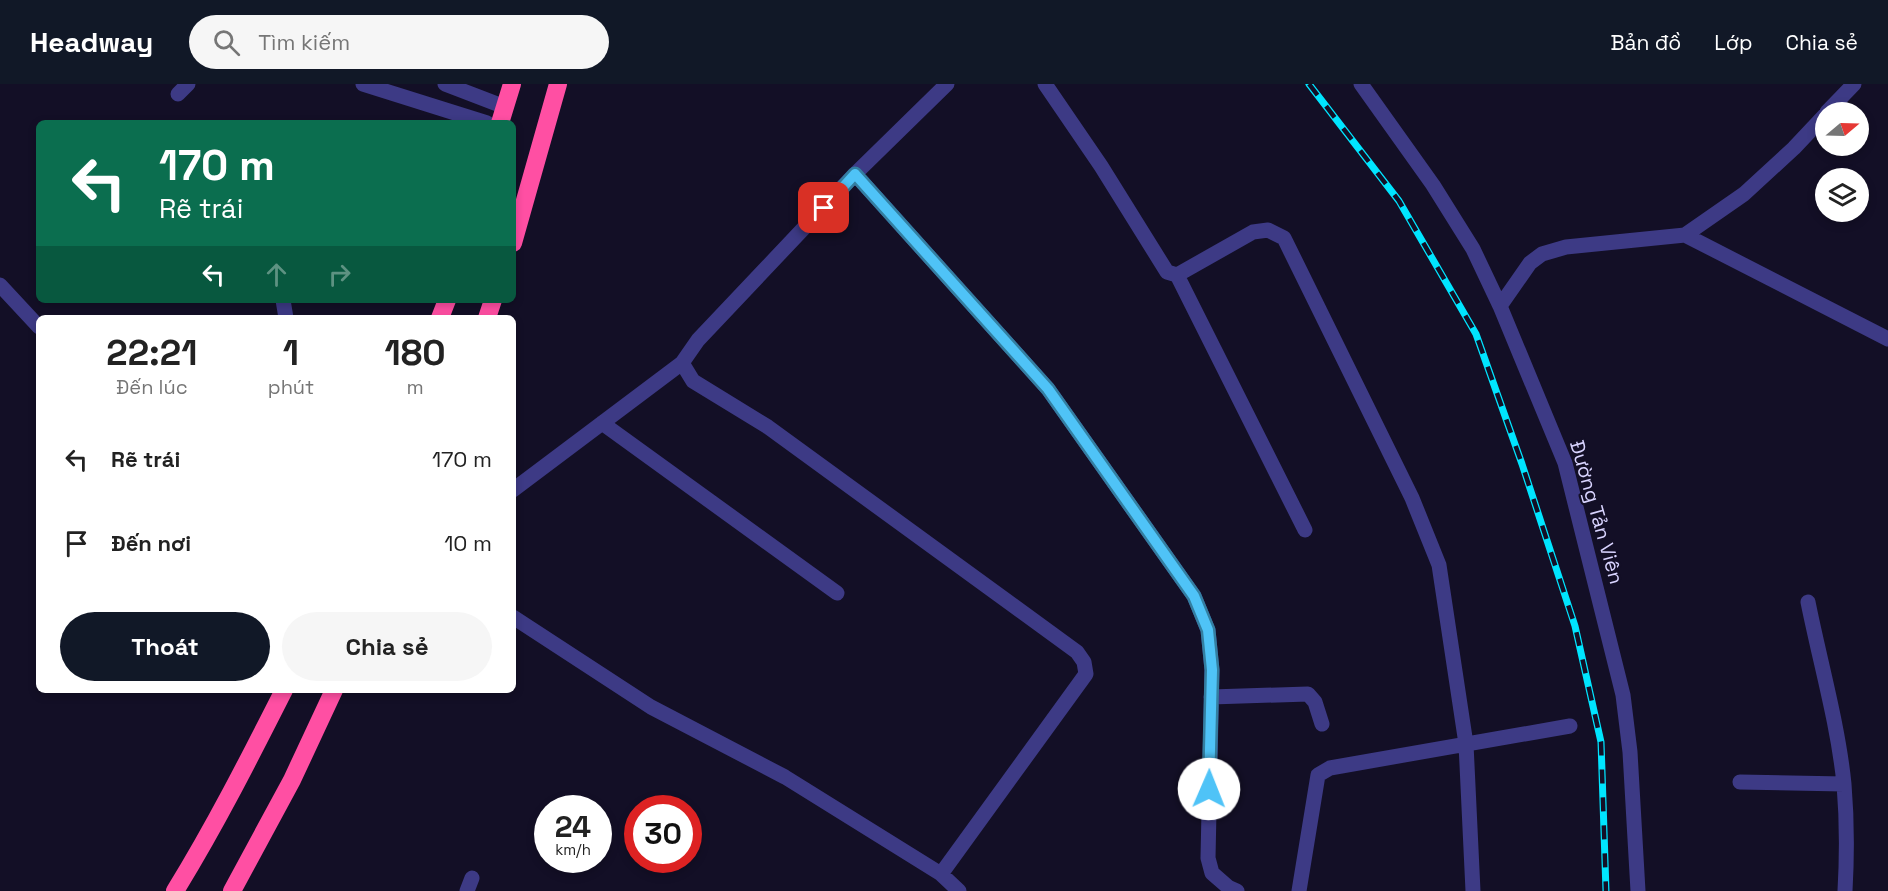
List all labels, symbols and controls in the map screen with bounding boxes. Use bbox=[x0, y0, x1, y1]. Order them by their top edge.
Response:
search box bbox=[189, 15, 609, 69]
text: Headway bbox=[30, 24, 153, 60]
icon: search bbox=[210, 26, 243, 59]
text: Tìm kiếm bbox=[258, 28, 350, 56]
text: Bản đồ bbox=[1611, 29, 1681, 56]
text: Lớp bbox=[1714, 29, 1753, 56]
text: Chia sẻ bbox=[1786, 29, 1858, 56]
north arrow bbox=[1815, 102, 1869, 156]
map controls bbox=[1815, 102, 1869, 222]
text: 170 m bbox=[159, 139, 275, 192]
icon: left bbox=[60, 144, 138, 222]
button: layers bbox=[1815, 168, 1869, 222]
pin bbox=[798, 182, 849, 233]
text: Rẽ trái bbox=[159, 191, 243, 226]
icon: arrive bbox=[807, 191, 840, 224]
icon: left bbox=[197, 258, 230, 291]
icon: ahead bbox=[260, 258, 293, 291]
icon: right bbox=[323, 258, 356, 291]
text: 22:21 bbox=[106, 330, 197, 376]
text: 1 bbox=[283, 330, 299, 376]
text: 180 bbox=[384, 330, 446, 376]
text: Đến lúc bbox=[116, 374, 188, 400]
text: phút bbox=[268, 374, 314, 400]
text: m bbox=[406, 374, 424, 400]
street label: Đường Tản Viên bbox=[1564, 437, 1630, 587]
icon: left bbox=[60, 443, 93, 476]
text: Rẽ trái bbox=[111, 445, 180, 473]
text: 170 m bbox=[432, 445, 492, 473]
icon: arrive bbox=[60, 527, 93, 560]
text: Đến nơi bbox=[111, 529, 191, 557]
text: 10 m bbox=[444, 529, 492, 557]
button: Thoát bbox=[60, 612, 270, 681]
button: Chia sẻ bbox=[282, 612, 492, 681]
position arrow bbox=[1177, 757, 1241, 821]
speed limit sign: 30 bbox=[624, 795, 702, 873]
text: 24 bbox=[555, 807, 591, 846]
text: km/h bbox=[555, 840, 591, 859]

